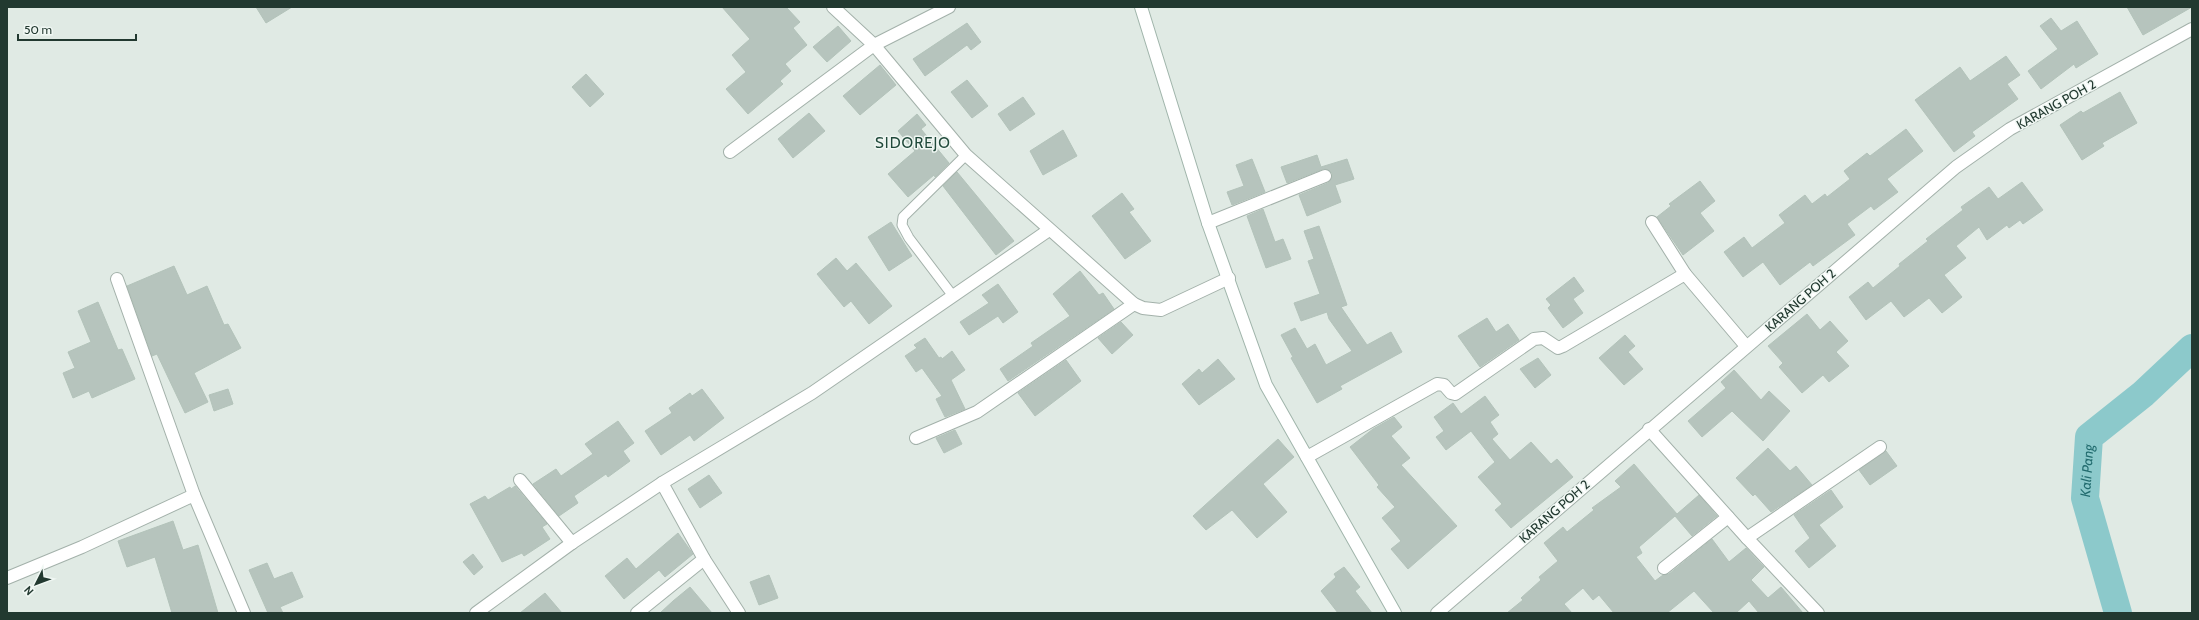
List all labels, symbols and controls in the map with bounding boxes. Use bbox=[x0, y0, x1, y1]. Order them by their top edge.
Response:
scale bar bbox=[18, 16, 136, 42]
text: 50 m bbox=[24, 22, 52, 37]
street label: KARANG POH 2 bbox=[2013, 75, 2099, 132]
district label: SIDOREJO bbox=[875, 134, 951, 152]
street label: KARANG POH 2 bbox=[1761, 265, 1839, 335]
water label: Kali Pang bbox=[2076, 443, 2098, 498]
street label: KARANG POH 2 bbox=[1515, 476, 1593, 546]
north arrow bbox=[16, 564, 56, 604]
text: N bbox=[21, 583, 36, 598]

